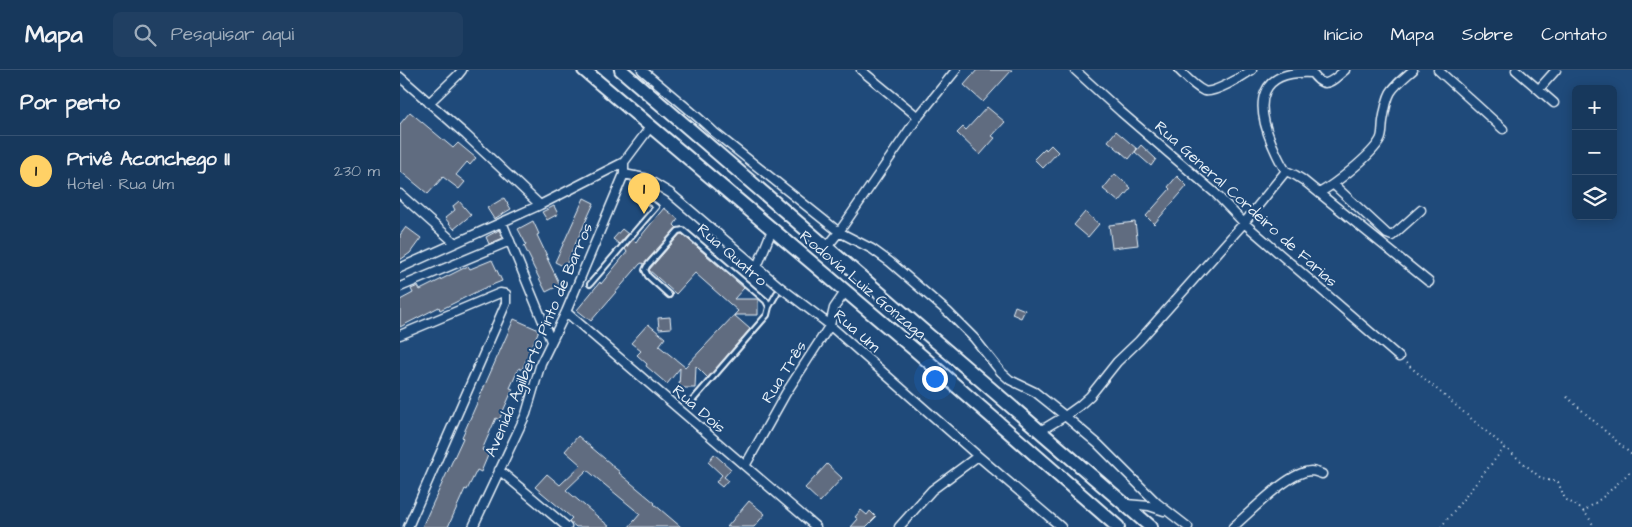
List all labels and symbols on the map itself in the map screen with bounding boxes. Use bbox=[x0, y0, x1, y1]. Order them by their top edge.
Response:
street label: Rua General Cordeiro de Farias bbox=[1150, 116, 1342, 292]
pin: 1 bbox=[628, 173, 660, 214]
street label: Rua Quatro bbox=[692, 218, 772, 292]
street label: Avenida Agilberto Pinto de Barros bbox=[480, 220, 599, 461]
street label: Rodovia Luiz Gonzaga bbox=[794, 225, 931, 345]
street label: Rua Um bbox=[829, 304, 886, 358]
street label: Rua Três bbox=[756, 337, 812, 407]
your location bbox=[922, 366, 948, 392]
street label: Rua Dois bbox=[668, 380, 730, 438]

